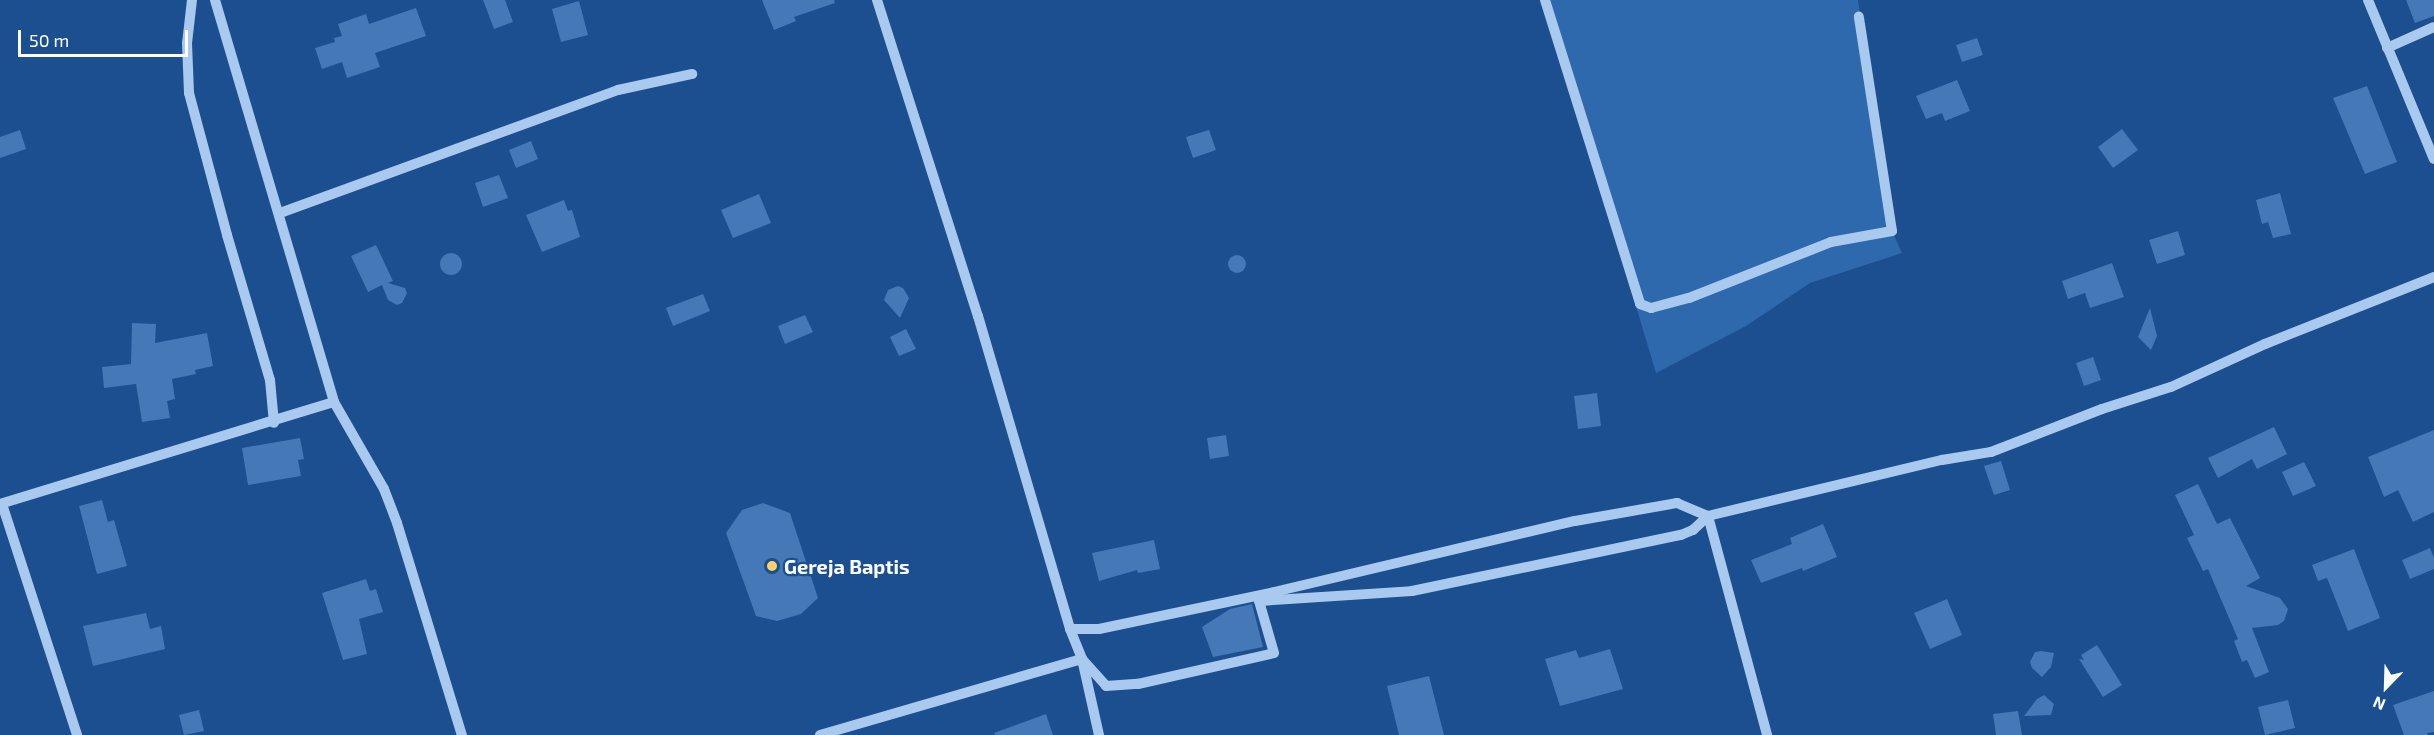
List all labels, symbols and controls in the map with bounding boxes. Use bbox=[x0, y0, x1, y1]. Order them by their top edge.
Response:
scale bar bbox=[21, 18, 190, 56]
text: 50 m bbox=[29, 29, 69, 51]
place label: Gereja Baptis bbox=[784, 554, 910, 578]
marker: Gereja Baptis bbox=[765, 559, 779, 573]
north arrow bbox=[2356, 657, 2416, 717]
text: N bbox=[2370, 693, 2388, 715]

